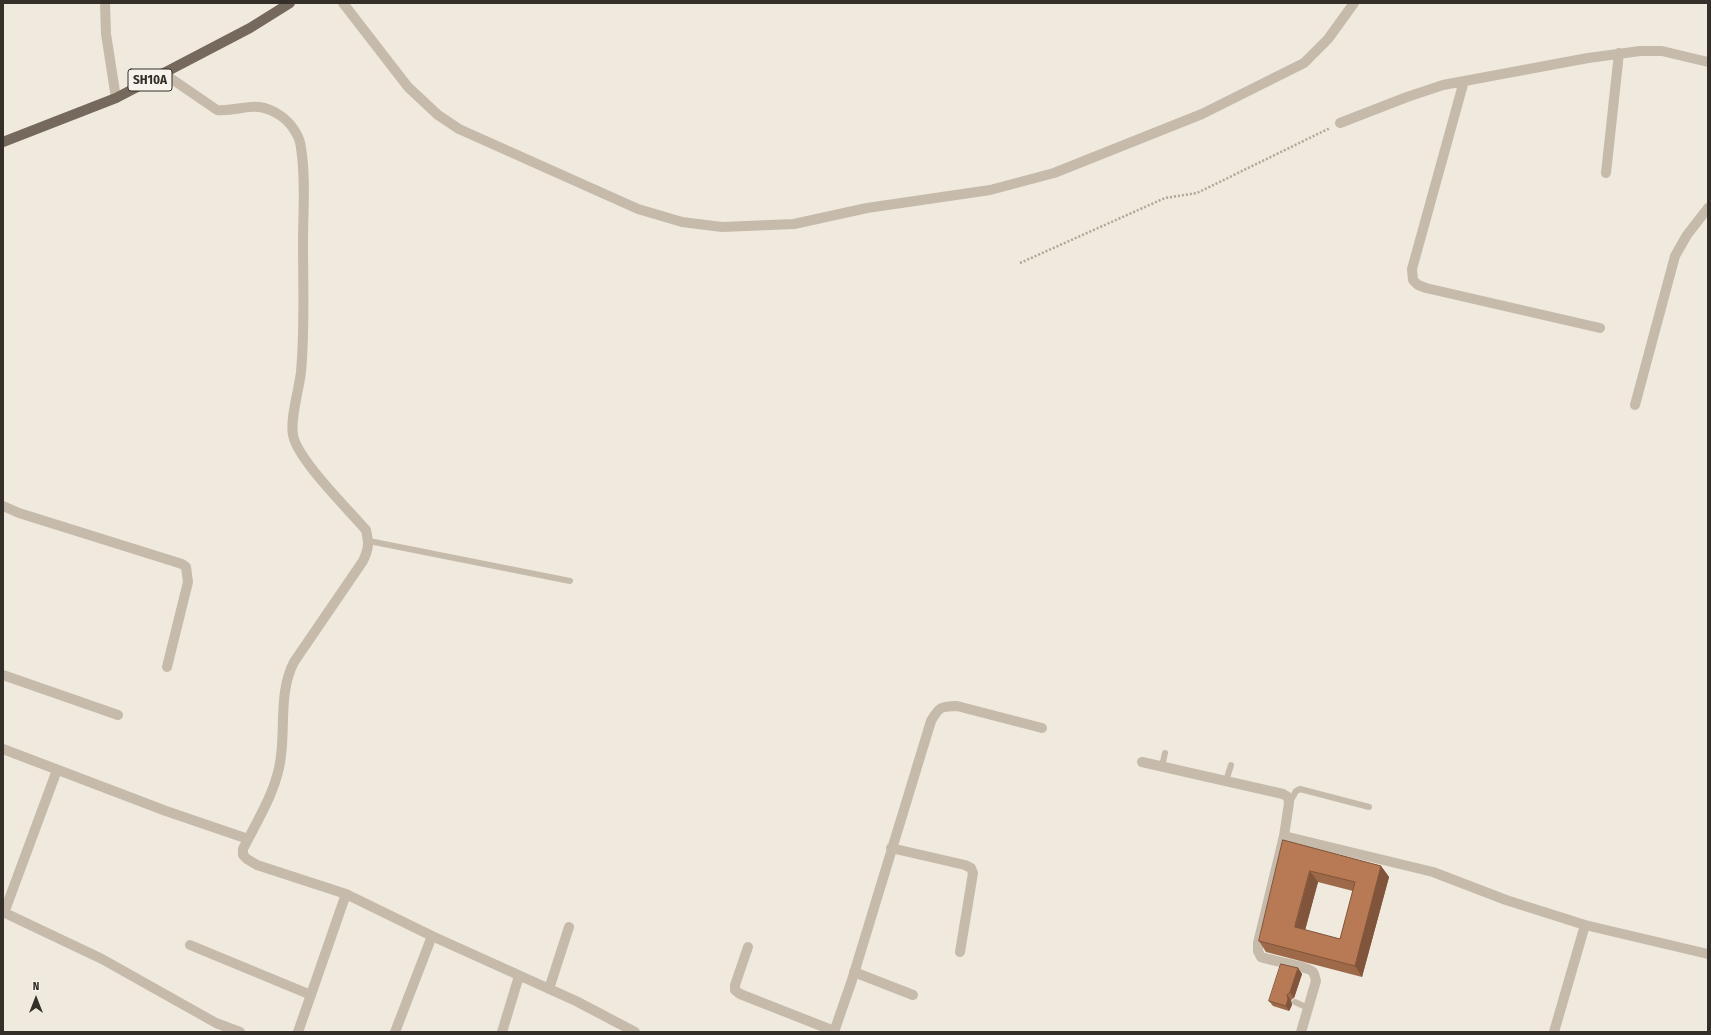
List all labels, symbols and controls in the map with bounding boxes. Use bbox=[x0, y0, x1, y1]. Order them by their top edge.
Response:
road number: SH10A bbox=[128, 69, 172, 91]
north arrow bbox=[16, 979, 56, 1019]
text: N bbox=[33, 980, 39, 993]

